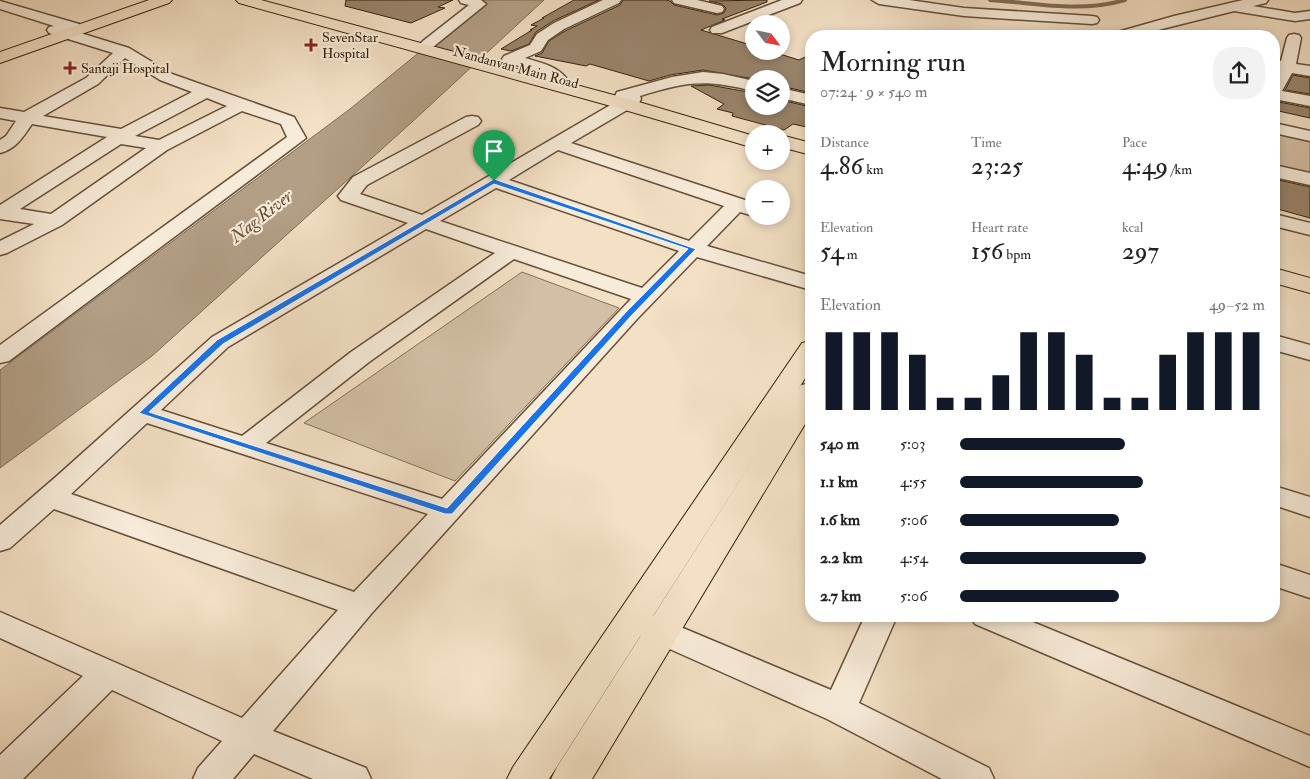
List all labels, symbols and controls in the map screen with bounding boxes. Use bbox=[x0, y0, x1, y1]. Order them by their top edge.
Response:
north arrow bbox=[745, 15, 790, 60]
map controls bbox=[745, 15, 790, 225]
place label: SevenStar Hospital bbox=[322, 29, 379, 63]
marker: SevenStar Hospital bbox=[304, 38, 318, 52]
street label: Nandanvan Main Road bbox=[451, 43, 581, 92]
text: Morning run bbox=[820, 45, 966, 80]
button: share bbox=[1213, 47, 1265, 99]
place label: Santaji Hospital bbox=[81, 60, 170, 78]
marker: Santaji Hospital bbox=[63, 61, 77, 75]
button: layers bbox=[745, 70, 790, 115]
text: 07:24 · 9 × 540 m bbox=[820, 82, 927, 102]
button: + bbox=[745, 125, 790, 170]
pin bbox=[473, 130, 515, 181]
text: Distance bbox=[820, 134, 869, 151]
text: Time bbox=[971, 134, 1002, 151]
text: Pace bbox=[1122, 134, 1147, 151]
icon: arrive bbox=[480, 137, 508, 165]
text: 4.86 bbox=[820, 151, 863, 182]
text: 23:25 bbox=[971, 151, 1023, 182]
text: 4:49 bbox=[1122, 151, 1168, 182]
text: km bbox=[863, 161, 884, 178]
text: /km bbox=[1168, 161, 1192, 178]
button: − bbox=[745, 180, 790, 225]
water label: Nag River bbox=[225, 184, 298, 249]
text: Elevation bbox=[820, 219, 873, 236]
text: Heart rate bbox=[971, 219, 1028, 236]
text: kcal bbox=[1122, 219, 1143, 236]
text: 54 bbox=[820, 236, 844, 267]
text: 156 bbox=[971, 236, 1003, 267]
text: 297 bbox=[1122, 236, 1159, 267]
text: m bbox=[844, 246, 858, 263]
text: bpm bbox=[1003, 246, 1031, 263]
text: Elevation bbox=[820, 295, 881, 315]
text: 49–52 m bbox=[1209, 295, 1265, 315]
text: 540 m bbox=[820, 434, 859, 454]
text: 5:03 bbox=[900, 434, 925, 454]
text: 1.1 km bbox=[820, 472, 858, 492]
text: 4:55 bbox=[900, 472, 927, 492]
text: 1.6 km bbox=[820, 510, 860, 530]
text: 5:06 bbox=[900, 510, 927, 530]
text: 2.2 km bbox=[820, 548, 863, 568]
text: 4:54 bbox=[900, 548, 928, 568]
text: 2.7 km bbox=[820, 586, 861, 606]
text: 5:06 bbox=[900, 586, 927, 606]

